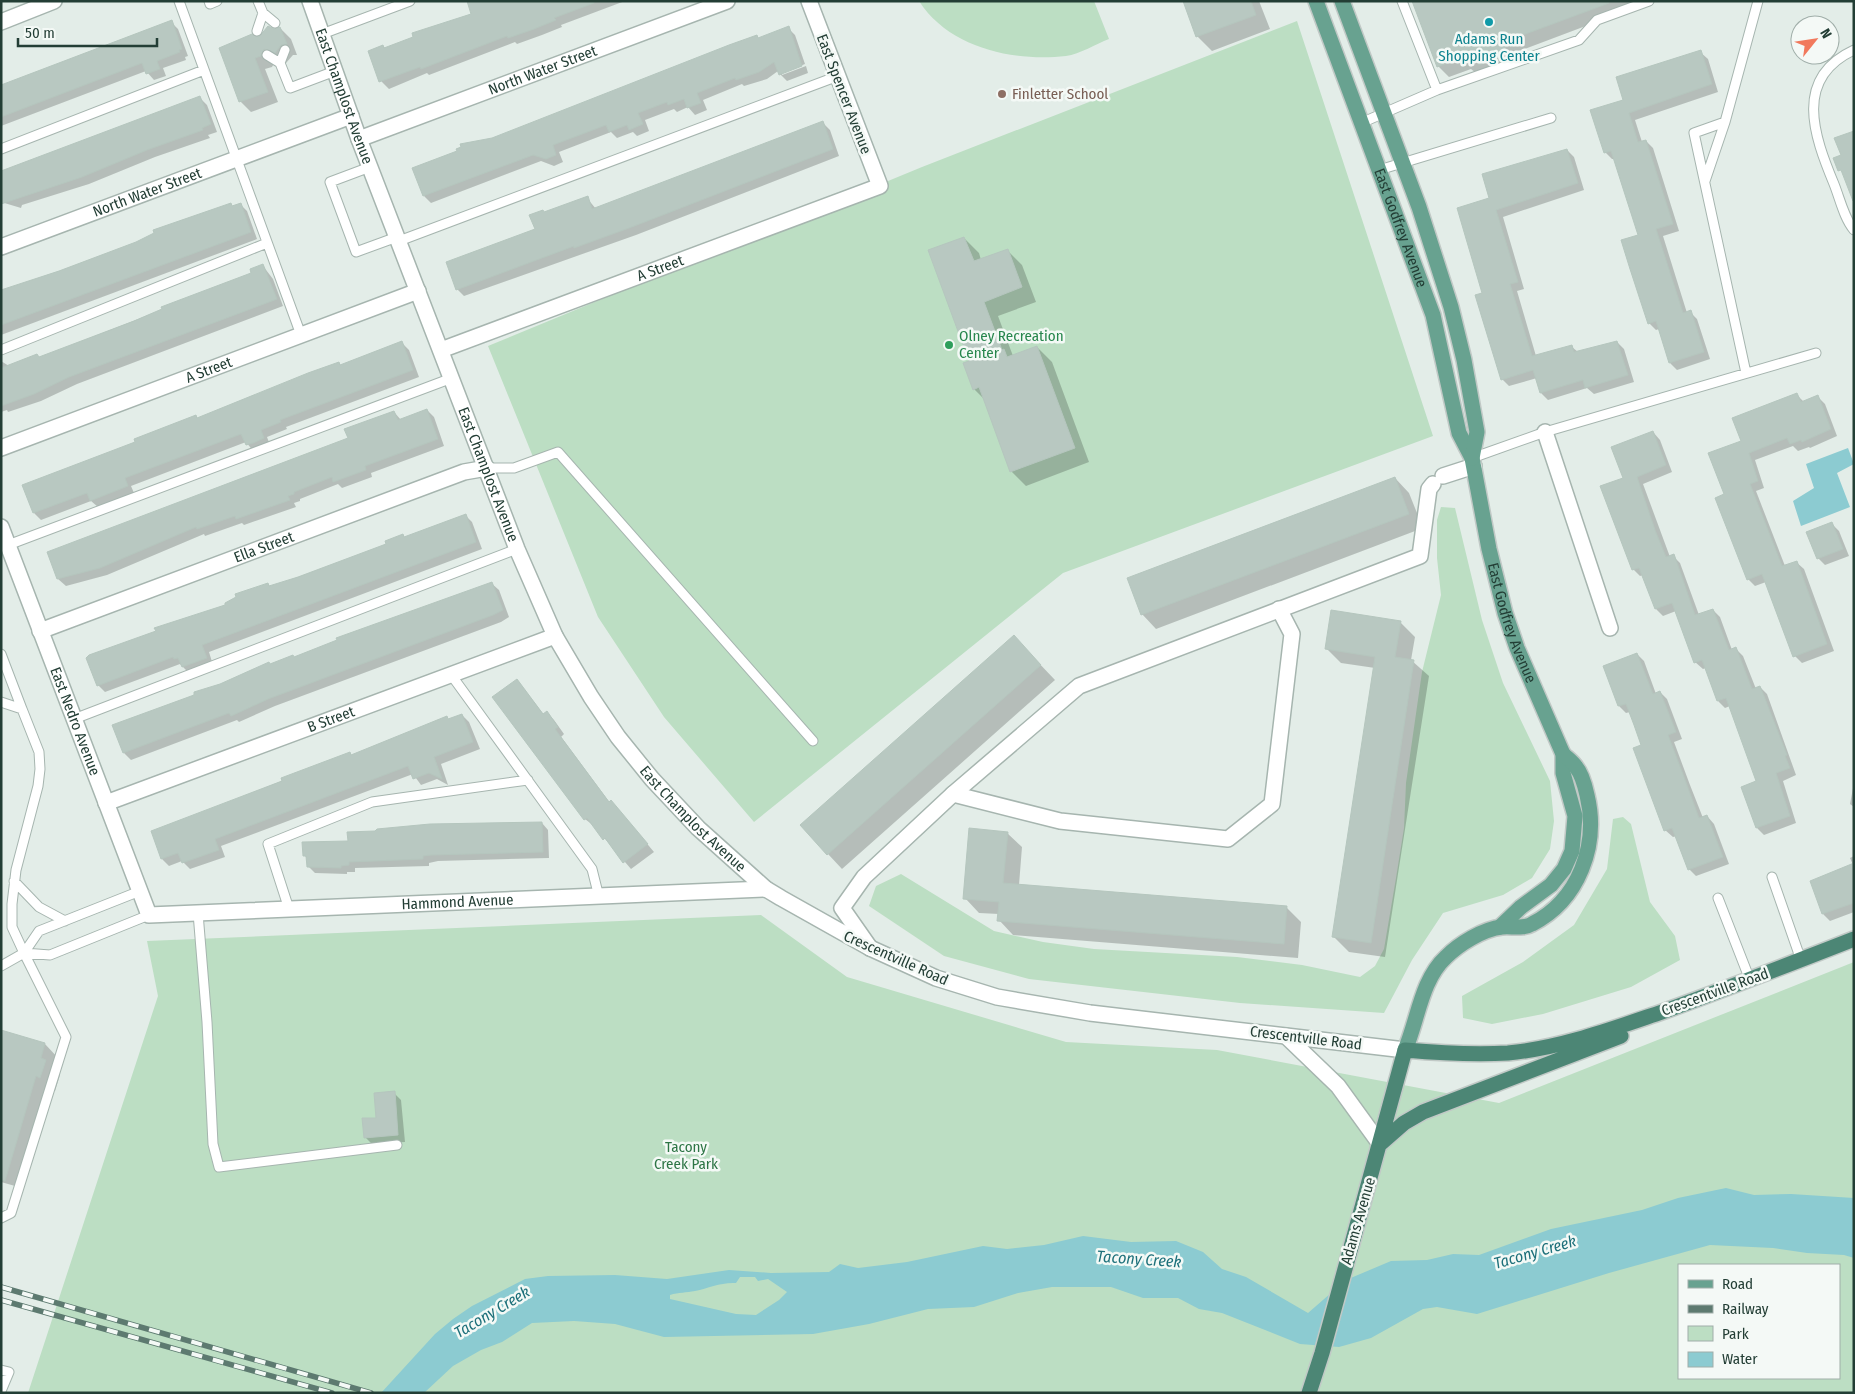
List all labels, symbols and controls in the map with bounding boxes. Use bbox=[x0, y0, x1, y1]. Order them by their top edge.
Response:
scale bar bbox=[18, 15, 156, 47]
north arrow bbox=[1790, 15, 1840, 65]
marker: Adams Run Shopping Center bbox=[1483, 16, 1495, 28]
text: 50 m bbox=[25, 24, 55, 42]
street label: East Champlost Avenue bbox=[311, 26, 377, 167]
text: N bbox=[1816, 26, 1835, 42]
place label: Adams Run Shopping Center bbox=[1438, 30, 1540, 65]
street label: East Spencer Avenue bbox=[813, 31, 875, 157]
street label: North Water Street bbox=[486, 42, 599, 99]
place label: Finletter School bbox=[1012, 85, 1108, 103]
marker: Finletter School bbox=[996, 88, 1008, 100]
street label: North Water Street bbox=[90, 164, 204, 221]
street label: East Godfrey Avenue bbox=[1370, 166, 1431, 290]
street label: A Street bbox=[634, 251, 686, 285]
place label: Olney Recreation Center bbox=[959, 327, 1064, 362]
marker: Olney Recreation Center bbox=[943, 339, 955, 351]
street label: A Street bbox=[183, 353, 235, 387]
street label: East Champlost Avenue bbox=[454, 405, 522, 544]
street label: Ella Street bbox=[231, 528, 296, 567]
street label: East Godfrey Avenue bbox=[1484, 561, 1540, 686]
street label: East Nedro Avenue bbox=[46, 664, 104, 778]
street label: B Street bbox=[305, 702, 357, 736]
street label: East Champlost Avenue bbox=[636, 762, 750, 876]
street label: Hammond Avenue bbox=[401, 891, 514, 913]
street label: Crescentville Road bbox=[841, 927, 951, 989]
street label: Crescentville Road bbox=[1659, 964, 1771, 1020]
street label: Crescentville Road bbox=[1249, 1022, 1363, 1054]
park label: Tacony Creek Park bbox=[654, 1138, 718, 1173]
street label: Adams Avenue bbox=[1337, 1175, 1379, 1267]
water label: Tacony Creek bbox=[1492, 1231, 1578, 1273]
water label: Tacony Creek bbox=[1096, 1247, 1182, 1271]
legend bbox=[1678, 1264, 1840, 1379]
text: Road bbox=[1722, 1275, 1753, 1293]
water label: Tacony Creek bbox=[451, 1282, 533, 1342]
text: Railway bbox=[1722, 1300, 1769, 1318]
text: Park bbox=[1722, 1325, 1749, 1343]
text: Water bbox=[1722, 1350, 1758, 1368]

